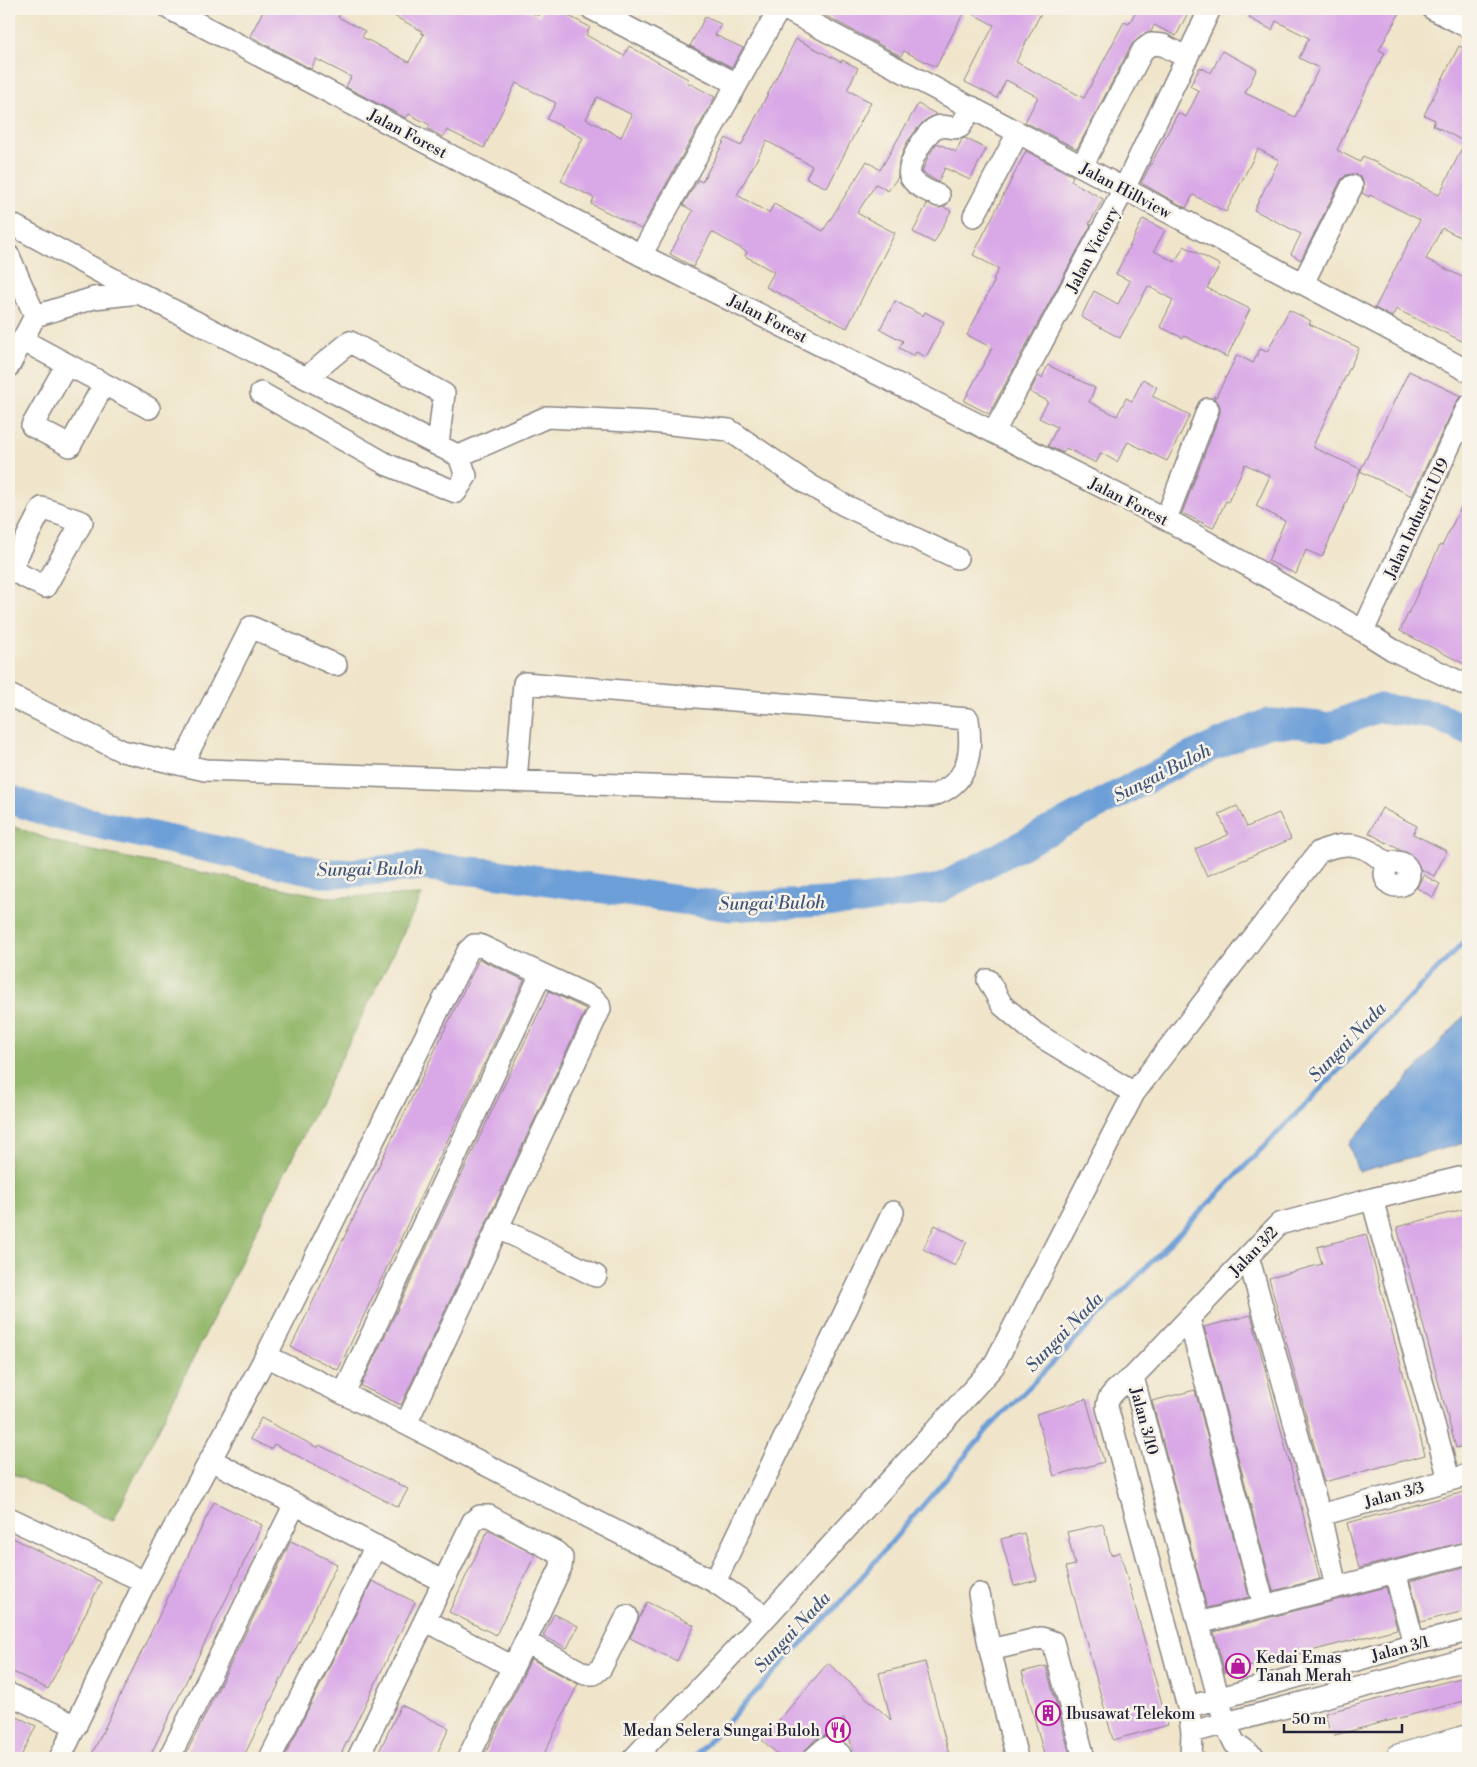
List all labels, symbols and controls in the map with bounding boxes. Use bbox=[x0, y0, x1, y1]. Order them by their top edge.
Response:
street label: Jalan Forest bbox=[364, 104, 451, 163]
street label: Jalan Hillview bbox=[1076, 158, 1176, 224]
street label: Jalan Victory bbox=[1061, 203, 1124, 297]
street label: Jalan Forest bbox=[724, 290, 811, 348]
street label: Jalan Industri U19 bbox=[1380, 455, 1454, 583]
street label: Jalan Forest bbox=[1085, 473, 1172, 531]
water label: Sungai Buloh bbox=[1110, 739, 1216, 808]
water label: Sungai Buloh bbox=[317, 857, 424, 882]
water label: Sungai Buloh bbox=[719, 891, 826, 916]
water label: Sungai Nada bbox=[1304, 997, 1392, 1087]
street label: Jalan 3/2 bbox=[1224, 1223, 1282, 1281]
water label: Sungai Nada bbox=[1021, 1287, 1109, 1377]
street label: Jalan 3/10 bbox=[1125, 1384, 1163, 1457]
street label: Jalan 3/3 bbox=[1361, 1477, 1427, 1513]
water label: Sungai Nada bbox=[749, 1586, 836, 1678]
street label: Jalan 3/1 bbox=[1368, 1632, 1432, 1667]
place label: Kedai Emas Tanah Merah bbox=[1256, 1648, 1352, 1686]
shop icon: Kedai Emas Tanah Merah bbox=[1225, 1653, 1251, 1679]
building icon: Ibusawat Telekom bbox=[1035, 1700, 1061, 1726]
scale bar bbox=[1284, 1702, 1402, 1734]
place label: Ibusawat Telekom bbox=[1066, 1704, 1195, 1724]
text: 50 m bbox=[1292, 1710, 1326, 1729]
restaurant icon: Medan Selera Sungai Buloh bbox=[825, 1717, 851, 1743]
place label: Medan Selera Sungai Buloh bbox=[623, 1721, 820, 1741]

